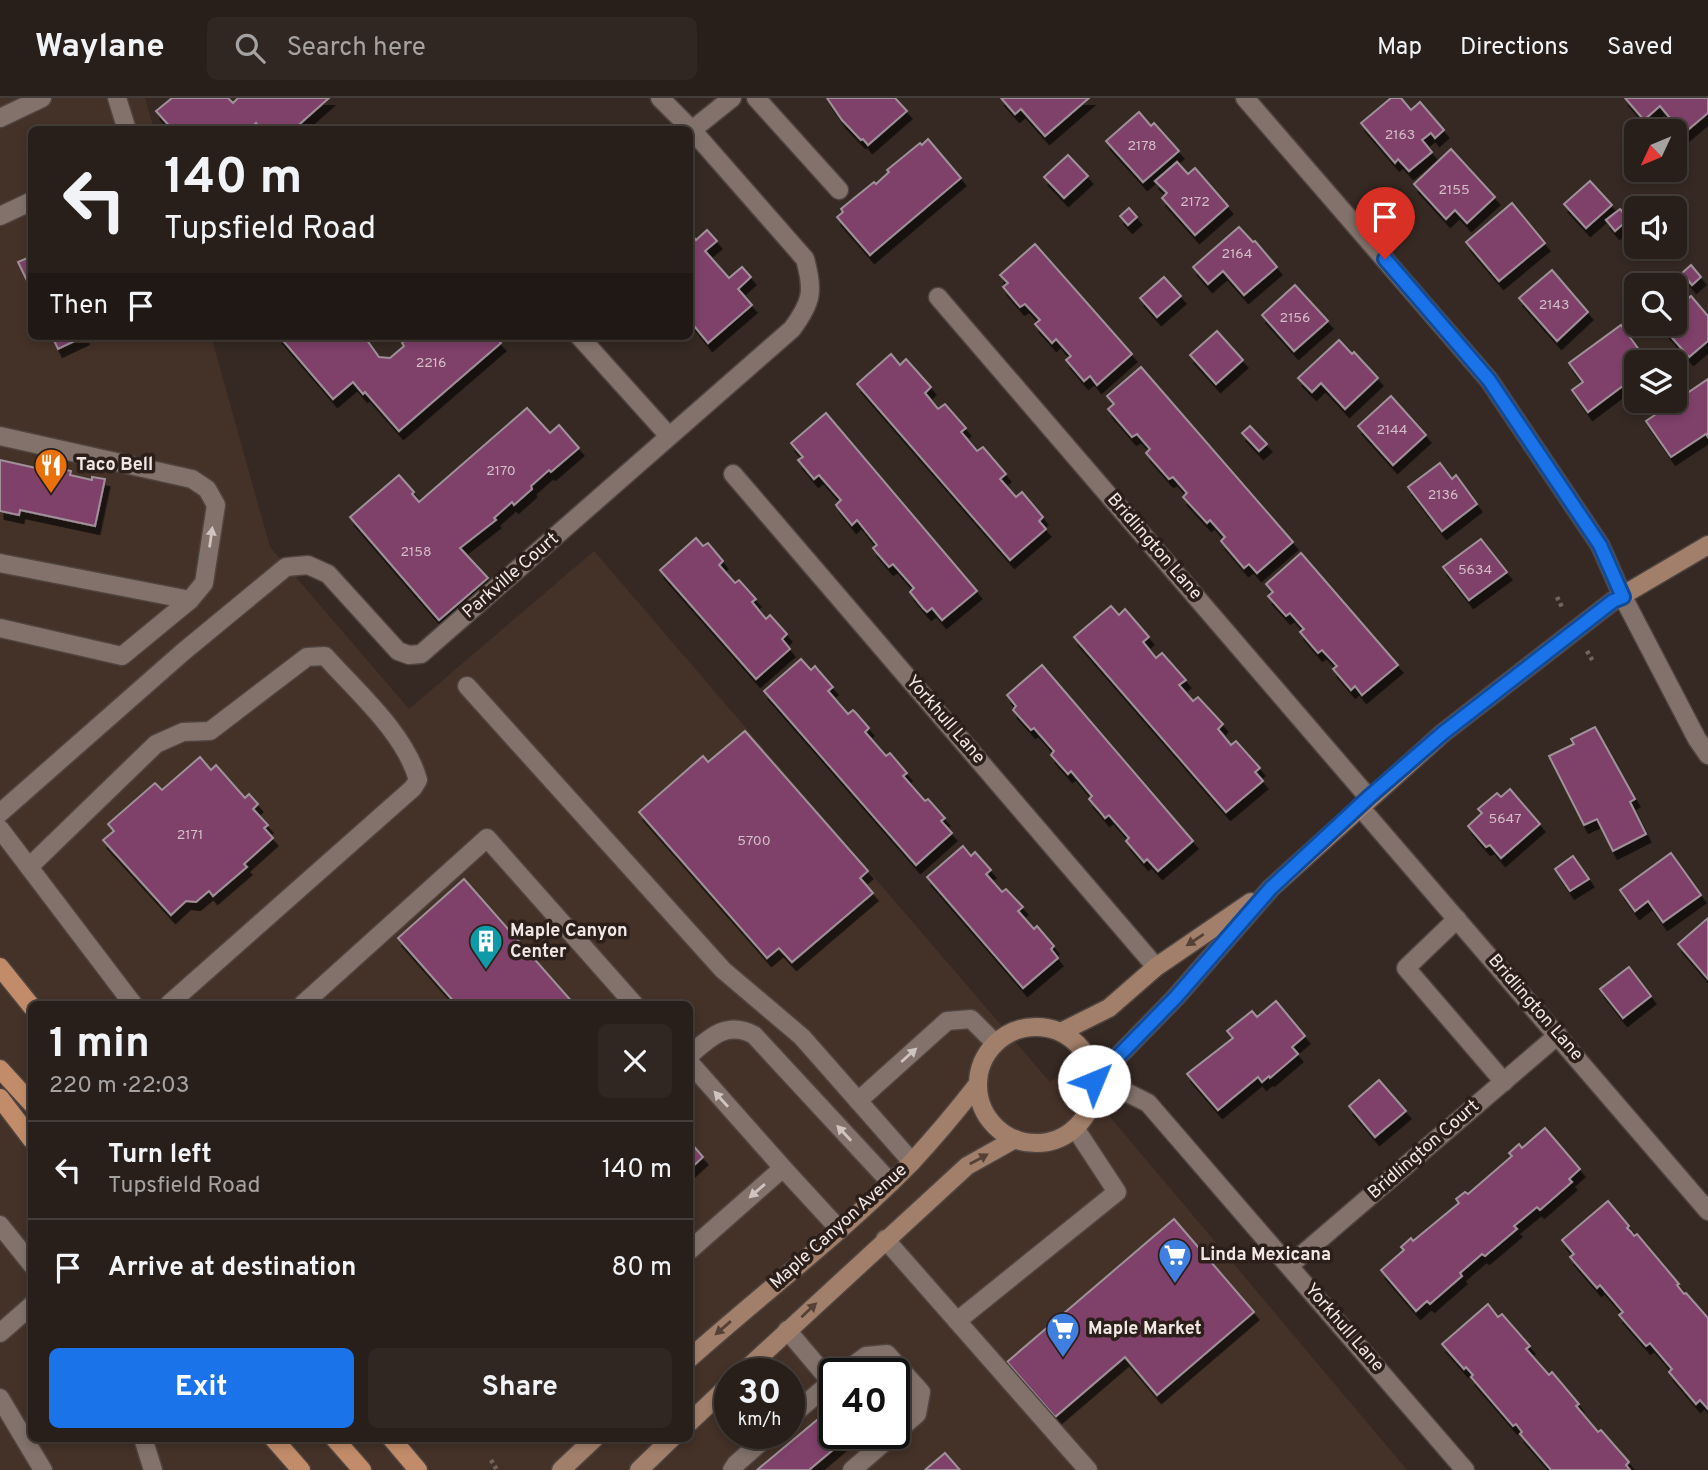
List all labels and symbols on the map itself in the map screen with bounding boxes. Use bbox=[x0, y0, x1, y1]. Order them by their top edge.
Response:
north arrow bbox=[1624, 119, 1687, 182]
house number: 2163 bbox=[1385, 127, 1415, 144]
house number: 2178 bbox=[1127, 138, 1157, 155]
house number: 2155 bbox=[1438, 182, 1470, 199]
pin bbox=[1355, 187, 1415, 259]
house number: 2172 bbox=[1180, 194, 1210, 211]
house number: 2164 bbox=[1222, 246, 1252, 263]
house number: 2143 bbox=[1539, 297, 1569, 314]
house number: 2156 bbox=[1280, 310, 1310, 327]
house number: 2216 bbox=[416, 355, 446, 372]
house number: 2144 bbox=[1377, 422, 1407, 439]
restaurant icon: Taco Bell bbox=[32, 446, 70, 495]
place label: Taco Bell bbox=[76, 454, 153, 477]
house number: 2170 bbox=[486, 463, 516, 480]
house number: 2136 bbox=[1428, 487, 1458, 504]
street label: Bridlington Lane bbox=[1101, 489, 1207, 605]
one-way arrow bbox=[206, 526, 217, 548]
street label: Parkville Court bbox=[458, 528, 564, 624]
house number: 2158 bbox=[400, 544, 432, 561]
house number: 5634 bbox=[1458, 562, 1492, 579]
street label: Yorkhull Lane bbox=[900, 671, 990, 769]
house number: 5647 bbox=[1489, 811, 1521, 828]
house number: 2171 bbox=[177, 827, 203, 844]
house number: 5700 bbox=[737, 833, 771, 850]
place label: Maple Canyon Center bbox=[510, 920, 628, 964]
building icon: Maple Canyon Center bbox=[467, 922, 505, 971]
one-way arrow bbox=[1185, 934, 1205, 947]
street label: Bridlington Lane bbox=[1482, 950, 1588, 1066]
position arrow bbox=[1057, 1044, 1131, 1118]
one-way arrow bbox=[900, 1048, 917, 1064]
one-way arrow bbox=[713, 1090, 729, 1108]
street label: Bridlington Court bbox=[1364, 1095, 1484, 1205]
one-way arrow bbox=[837, 1125, 853, 1142]
one-way arrow bbox=[969, 1153, 988, 1165]
street label: Maple Canyon Avenue bbox=[766, 1159, 912, 1295]
one-way arrow bbox=[748, 1183, 766, 1199]
supermarket icon: Linda Mexicana bbox=[1156, 1236, 1194, 1285]
place label: Linda Mexicana bbox=[1200, 1244, 1331, 1267]
street label: Yorkhull Lane bbox=[1299, 1279, 1389, 1377]
one-way arrow bbox=[800, 1303, 817, 1319]
supermarket icon: Maple Market bbox=[1044, 1310, 1082, 1359]
place label: Maple Market bbox=[1088, 1318, 1202, 1341]
one-way arrow bbox=[714, 1320, 732, 1336]
speed limit sign: 40 bbox=[819, 1358, 910, 1449]

